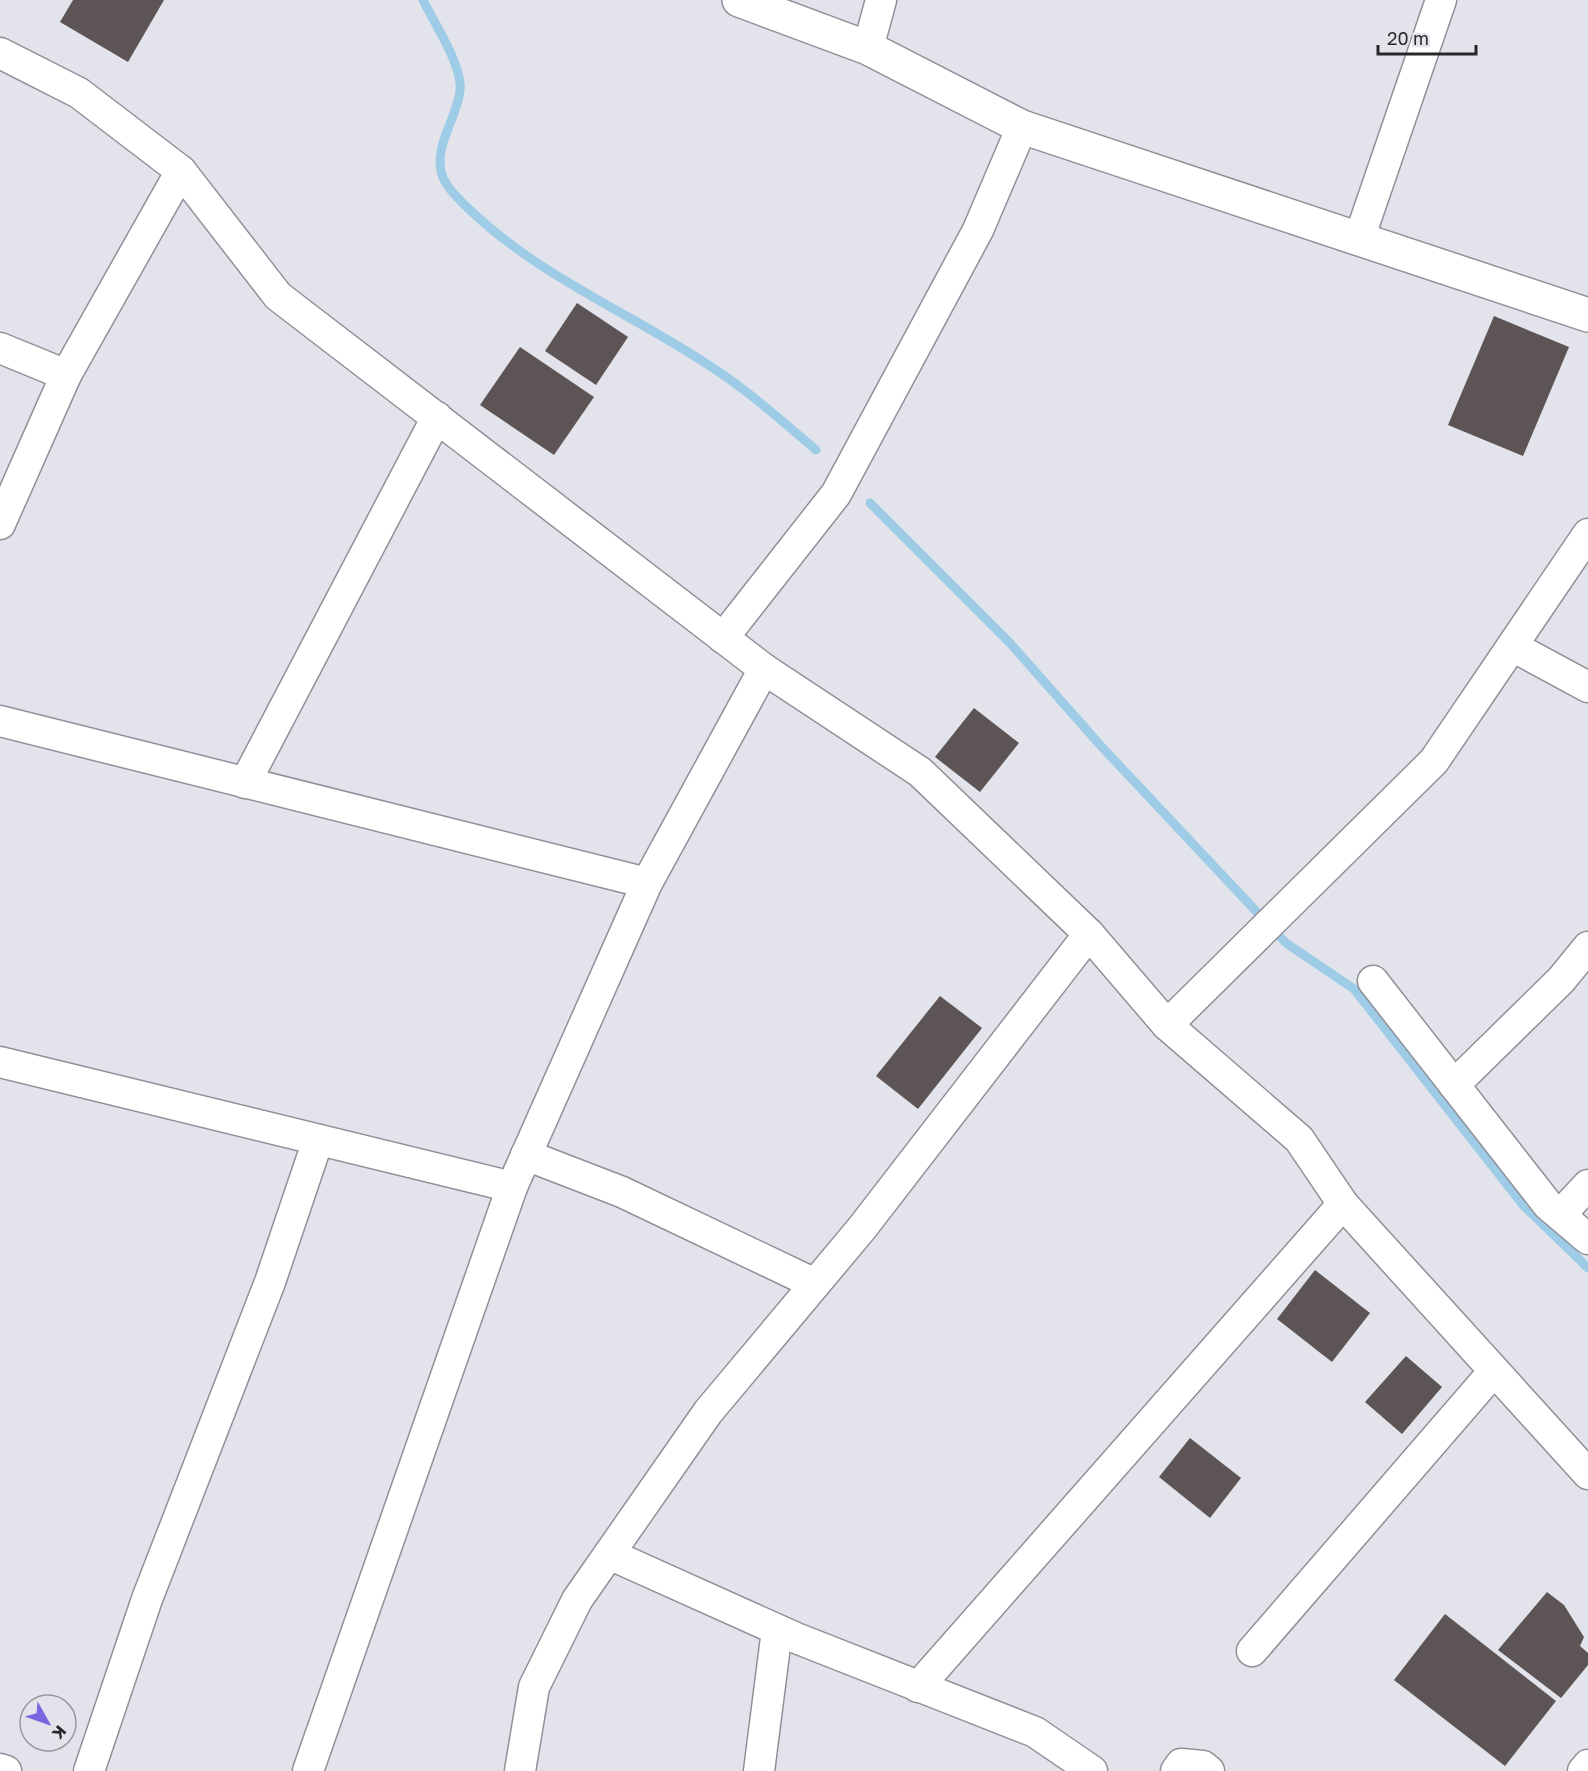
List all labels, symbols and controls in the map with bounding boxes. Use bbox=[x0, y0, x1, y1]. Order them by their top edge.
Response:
scale bar bbox=[1378, 18, 1476, 56]
text: 20 m bbox=[1387, 27, 1429, 49]
north arrow bbox=[18, 1693, 78, 1753]
text: K bbox=[48, 1722, 71, 1744]

